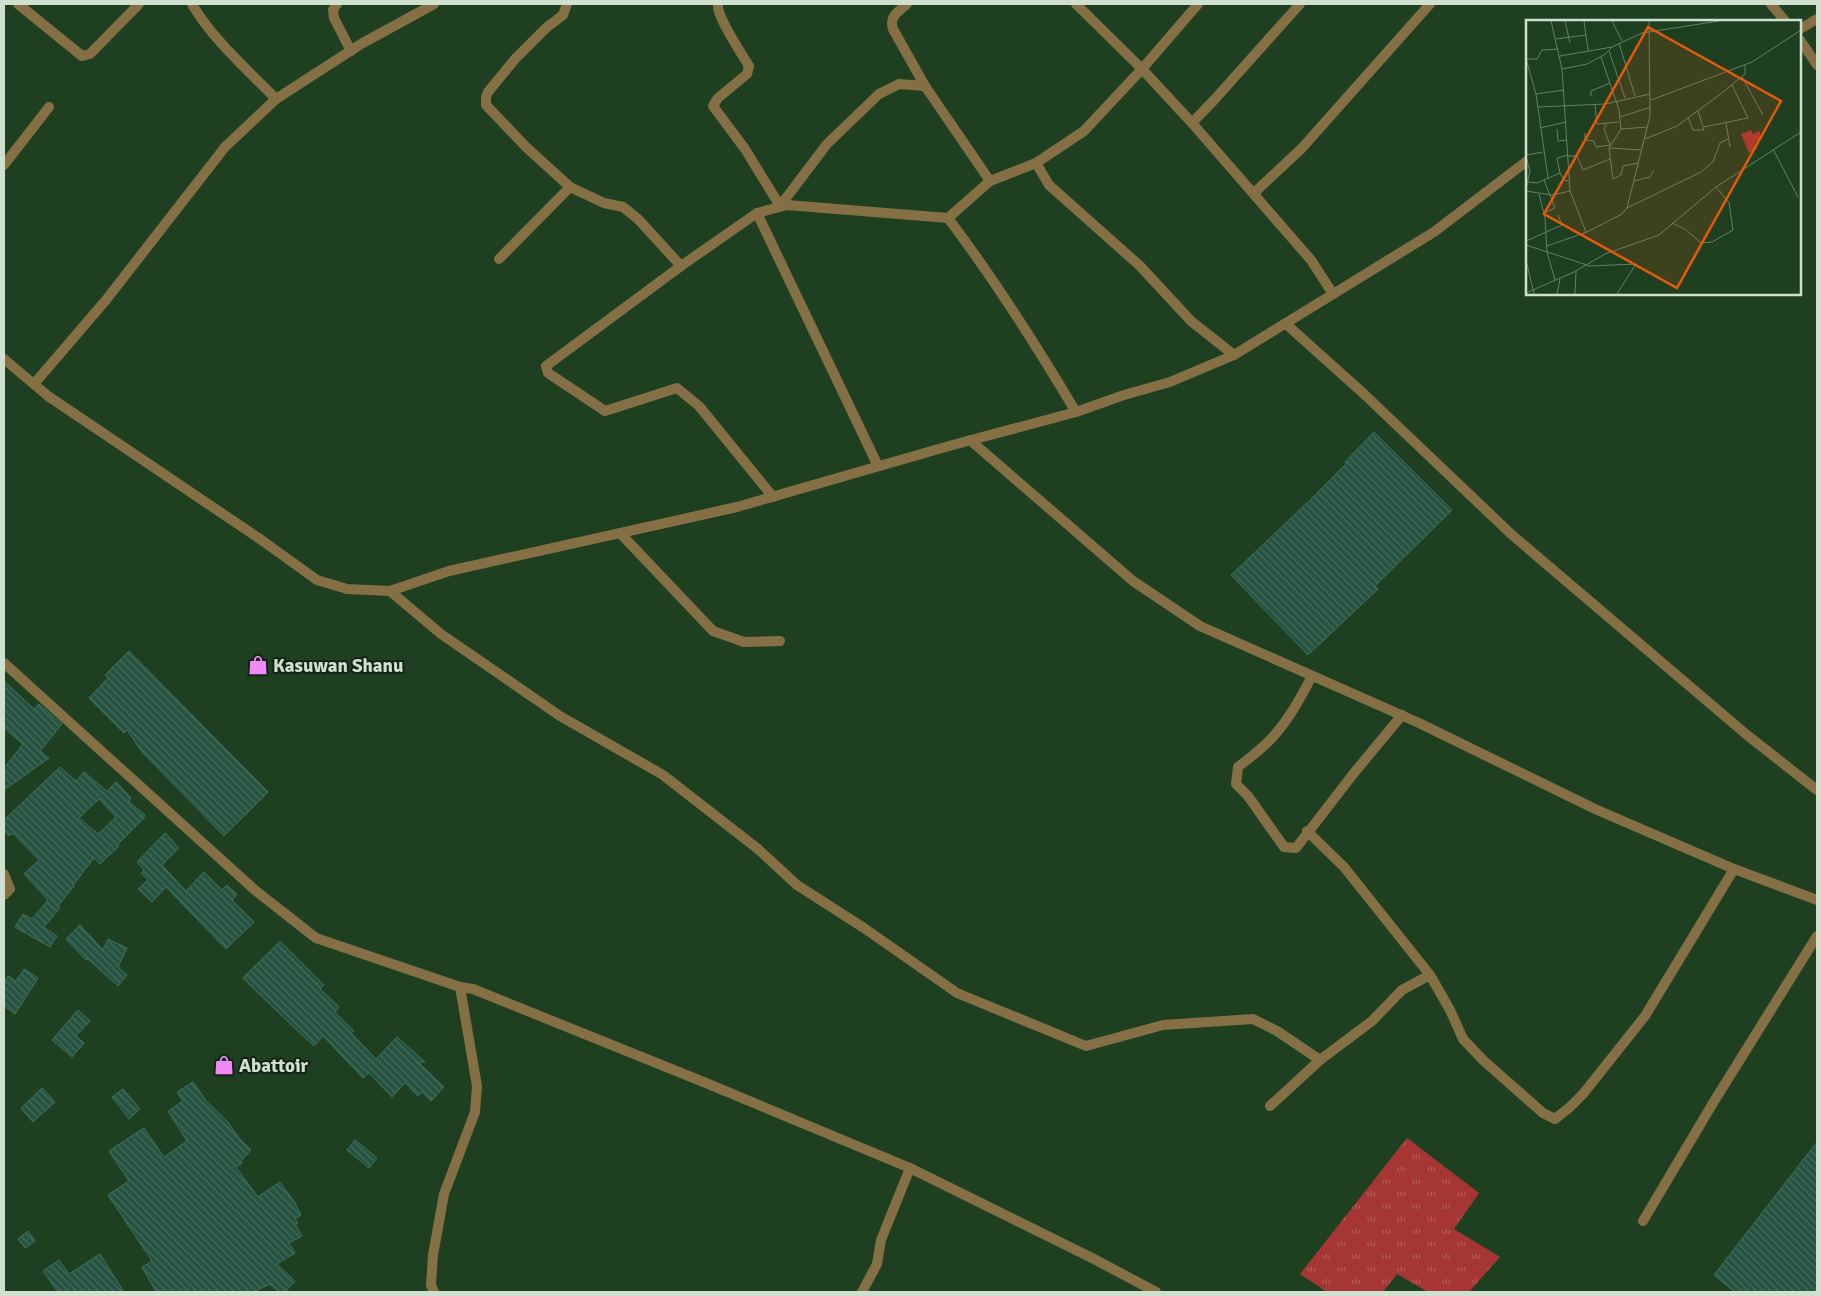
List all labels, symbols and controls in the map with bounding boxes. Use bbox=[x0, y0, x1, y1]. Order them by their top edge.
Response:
inset map bbox=[1526, 20, 1801, 295]
shop icon: Kasuwan Shanu bbox=[247, 654, 269, 676]
place label: Kasuwan Shanu bbox=[273, 654, 403, 678]
shop icon: Abattoir bbox=[213, 1054, 235, 1076]
place label: Abattoir bbox=[239, 1054, 309, 1078]

